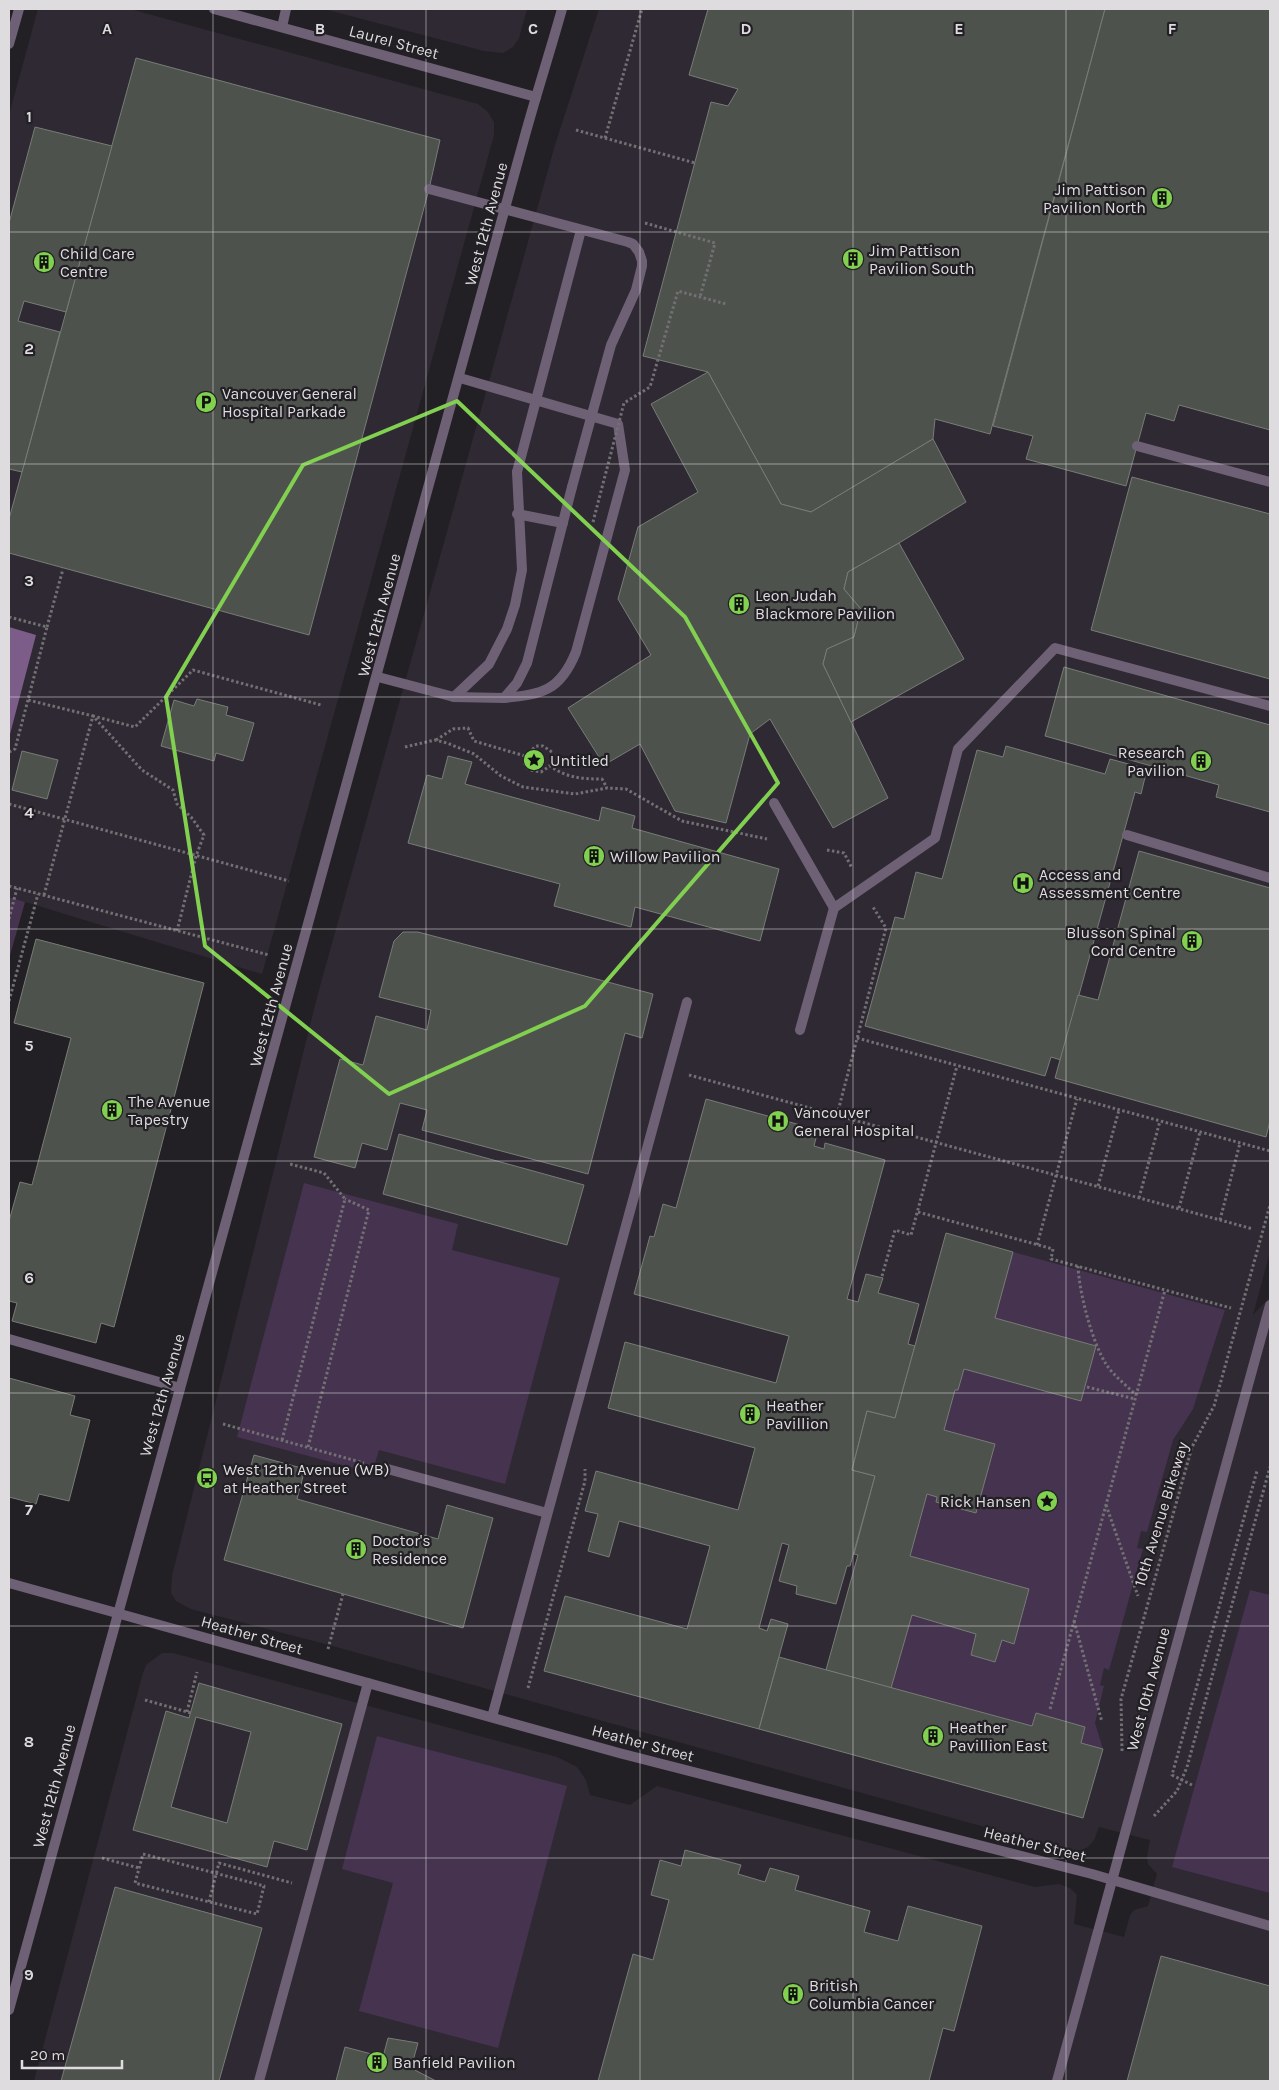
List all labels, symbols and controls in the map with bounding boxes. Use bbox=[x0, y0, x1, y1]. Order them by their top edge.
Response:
text: A bbox=[102, 19, 112, 38]
text: B bbox=[315, 19, 325, 38]
text: C bbox=[528, 19, 538, 38]
text: D bbox=[741, 19, 752, 38]
text: E bbox=[954, 19, 964, 38]
text: F bbox=[1168, 19, 1177, 38]
street label: Laurel Street bbox=[347, 21, 441, 63]
text: 1 bbox=[26, 107, 32, 126]
street label: West 12th Avenue bbox=[460, 160, 512, 288]
place label: Jim Pattison Pavilion North bbox=[1043, 180, 1146, 217]
building icon: Jim Pattison Pavilion North bbox=[1150, 186, 1174, 210]
place label: Jim Pattison Pavilion South bbox=[869, 241, 975, 278]
place label: Child Care Centre bbox=[60, 244, 135, 281]
building icon: Jim Pattison Pavilion South bbox=[841, 247, 865, 271]
building icon: Child Care Centre bbox=[32, 250, 56, 274]
text: 2 bbox=[24, 339, 34, 358]
place label: Vancouver General Hospital Parkade bbox=[222, 384, 357, 421]
parking icon: Vancouver General Hospital Parkade bbox=[194, 390, 218, 414]
street label: West 12th Avenue bbox=[353, 551, 405, 679]
text: 3 bbox=[24, 571, 34, 590]
place label: Leon Judah Blackmore Pavilion bbox=[755, 586, 895, 623]
building icon: Leon Judah Blackmore Pavilion bbox=[727, 592, 751, 616]
place label: Research Pavilion bbox=[1118, 743, 1185, 780]
place icon: Untitled bbox=[522, 748, 546, 772]
building icon: Research Pavilion bbox=[1189, 749, 1213, 773]
place label: Untitled bbox=[550, 751, 609, 770]
text: 4 bbox=[24, 803, 34, 822]
building icon: Willow Pavilion bbox=[582, 844, 606, 868]
place label: Willow Pavilion bbox=[610, 847, 720, 866]
place label: Access and Assessment Centre bbox=[1039, 865, 1180, 902]
hospital icon: Access and Assessment Centre bbox=[1011, 871, 1035, 895]
place label: Blusson Spinal Cord Centre bbox=[1066, 923, 1176, 960]
building icon: Blusson Spinal Cord Centre bbox=[1180, 929, 1204, 953]
street label: West 12th Avenue bbox=[245, 941, 297, 1069]
text: 5 bbox=[24, 1036, 34, 1055]
place label: The Avenue Tapestry bbox=[128, 1092, 210, 1129]
building icon: The Avenue Tapestry bbox=[100, 1098, 124, 1122]
place label: Vancouver General Hospital bbox=[794, 1103, 915, 1140]
hospital icon: Vancouver General Hospital bbox=[766, 1109, 790, 1133]
text: 6 bbox=[24, 1268, 34, 1287]
street label: West 12th Avenue bbox=[135, 1331, 189, 1459]
place label: Heather Pavillion bbox=[766, 1396, 829, 1433]
building icon: Heather Pavillion bbox=[738, 1402, 762, 1426]
street label: 10th Avenue Bikeway bbox=[1130, 1439, 1192, 1589]
place label: West 12th Avenue (WB) at Heather Street bbox=[223, 1460, 389, 1497]
bus stop icon: West 12th Avenue (WB) at Heather Street bbox=[195, 1466, 219, 1490]
place icon: Rick Hansen bbox=[1035, 1489, 1059, 1513]
place label: Rick Hansen bbox=[940, 1492, 1031, 1511]
text: 7 bbox=[25, 1500, 33, 1519]
place label: Doctor's Residence bbox=[372, 1531, 447, 1568]
building icon: Doctor's Residence bbox=[344, 1537, 368, 1561]
street label: Heather Street bbox=[199, 1611, 305, 1659]
street label: West 10th Avenue bbox=[1122, 1625, 1174, 1753]
place label: Heather Pavillion East bbox=[949, 1718, 1048, 1755]
street label: Heather Street bbox=[590, 1720, 696, 1766]
street label: West 12th Avenue bbox=[28, 1722, 80, 1850]
building icon: Heather Pavillion East bbox=[921, 1724, 945, 1748]
text: 8 bbox=[24, 1732, 34, 1751]
street label: Heather Street bbox=[982, 1822, 1088, 1866]
text: 9 bbox=[24, 1965, 34, 1984]
place label: British Columbia Cancer bbox=[809, 1976, 934, 2013]
building icon: British Columbia Cancer bbox=[781, 1982, 805, 2006]
scale bar bbox=[22, 2038, 122, 2070]
text: 20 m bbox=[30, 2046, 65, 2064]
building icon: Banfield Pavilion bbox=[365, 2050, 389, 2074]
place label: Banfield Pavilion bbox=[393, 2053, 516, 2072]

